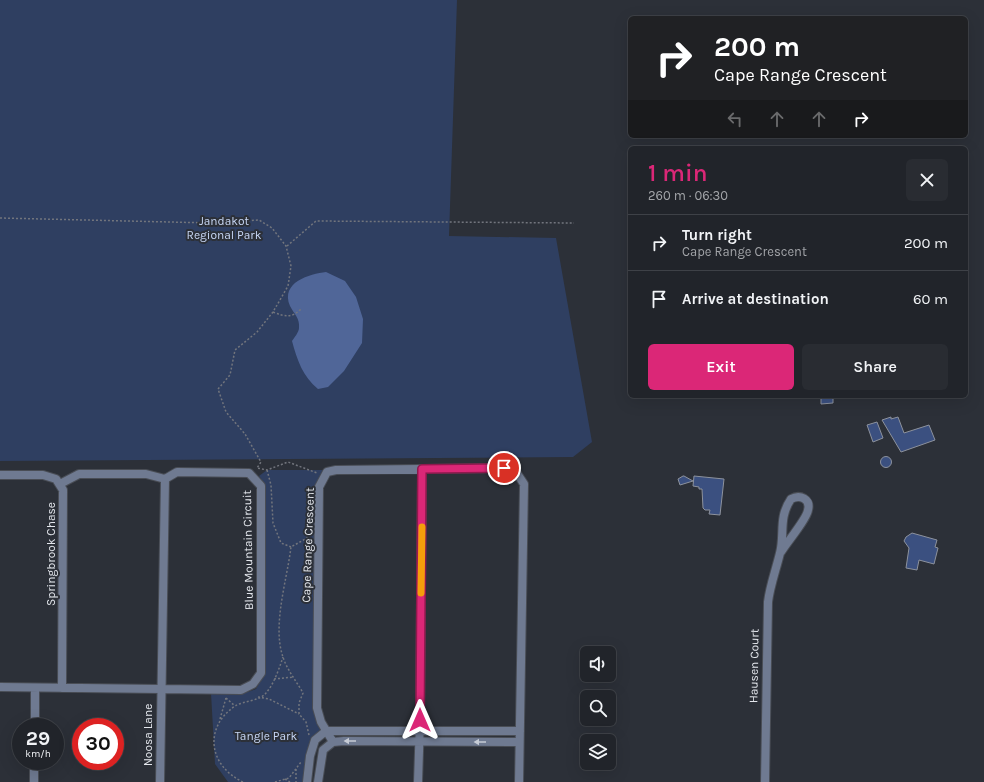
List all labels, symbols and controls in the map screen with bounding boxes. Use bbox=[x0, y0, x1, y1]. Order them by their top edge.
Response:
text: 200 m bbox=[714, 30, 800, 63]
icon: right bbox=[648, 32, 700, 84]
text: Cape Range Crescent bbox=[714, 64, 887, 86]
icon: left bbox=[724, 108, 746, 130]
icon: ahead bbox=[766, 108, 788, 130]
icon: ahead bbox=[808, 108, 830, 130]
icon: right bbox=[850, 108, 872, 130]
text: 1 min bbox=[648, 159, 708, 187]
button: close bbox=[906, 159, 948, 201]
text: 260 m · 06:30 bbox=[648, 188, 728, 203]
park label: Jandakot Regional Park bbox=[187, 214, 262, 242]
text: Turn right bbox=[682, 226, 752, 244]
icon: right bbox=[648, 232, 670, 254]
text: 200 m bbox=[904, 234, 948, 252]
text: Cape Range Crescent bbox=[682, 244, 807, 259]
icon: arrive bbox=[648, 288, 670, 310]
text: Arrive at destination bbox=[682, 290, 829, 308]
text: 60 m bbox=[913, 290, 948, 308]
button: Exit bbox=[648, 344, 794, 390]
button: Share bbox=[802, 344, 948, 390]
pin bbox=[487, 451, 521, 485]
icon: arrive bbox=[493, 457, 515, 479]
street label: Cape Range Crescent bbox=[299, 487, 317, 603]
street label: Blue Mountain Circuit bbox=[240, 489, 256, 610]
street label: Springbrook Chase bbox=[44, 502, 58, 606]
street label: Hausen Court bbox=[746, 628, 762, 703]
map controls bbox=[580, 646, 616, 770]
button: sound bbox=[580, 646, 616, 682]
button: search bbox=[580, 690, 616, 726]
position arrow bbox=[399, 699, 441, 741]
street label: Noosa Lane bbox=[141, 704, 155, 766]
speed limit sign: 30 bbox=[72, 718, 124, 770]
text: 29 bbox=[26, 727, 50, 750]
park label: Tangle Park bbox=[235, 729, 297, 743]
button: layers bbox=[580, 734, 616, 770]
one-way arrow bbox=[343, 738, 356, 744]
one-way arrow bbox=[473, 739, 486, 745]
text: km/h bbox=[25, 748, 51, 760]

